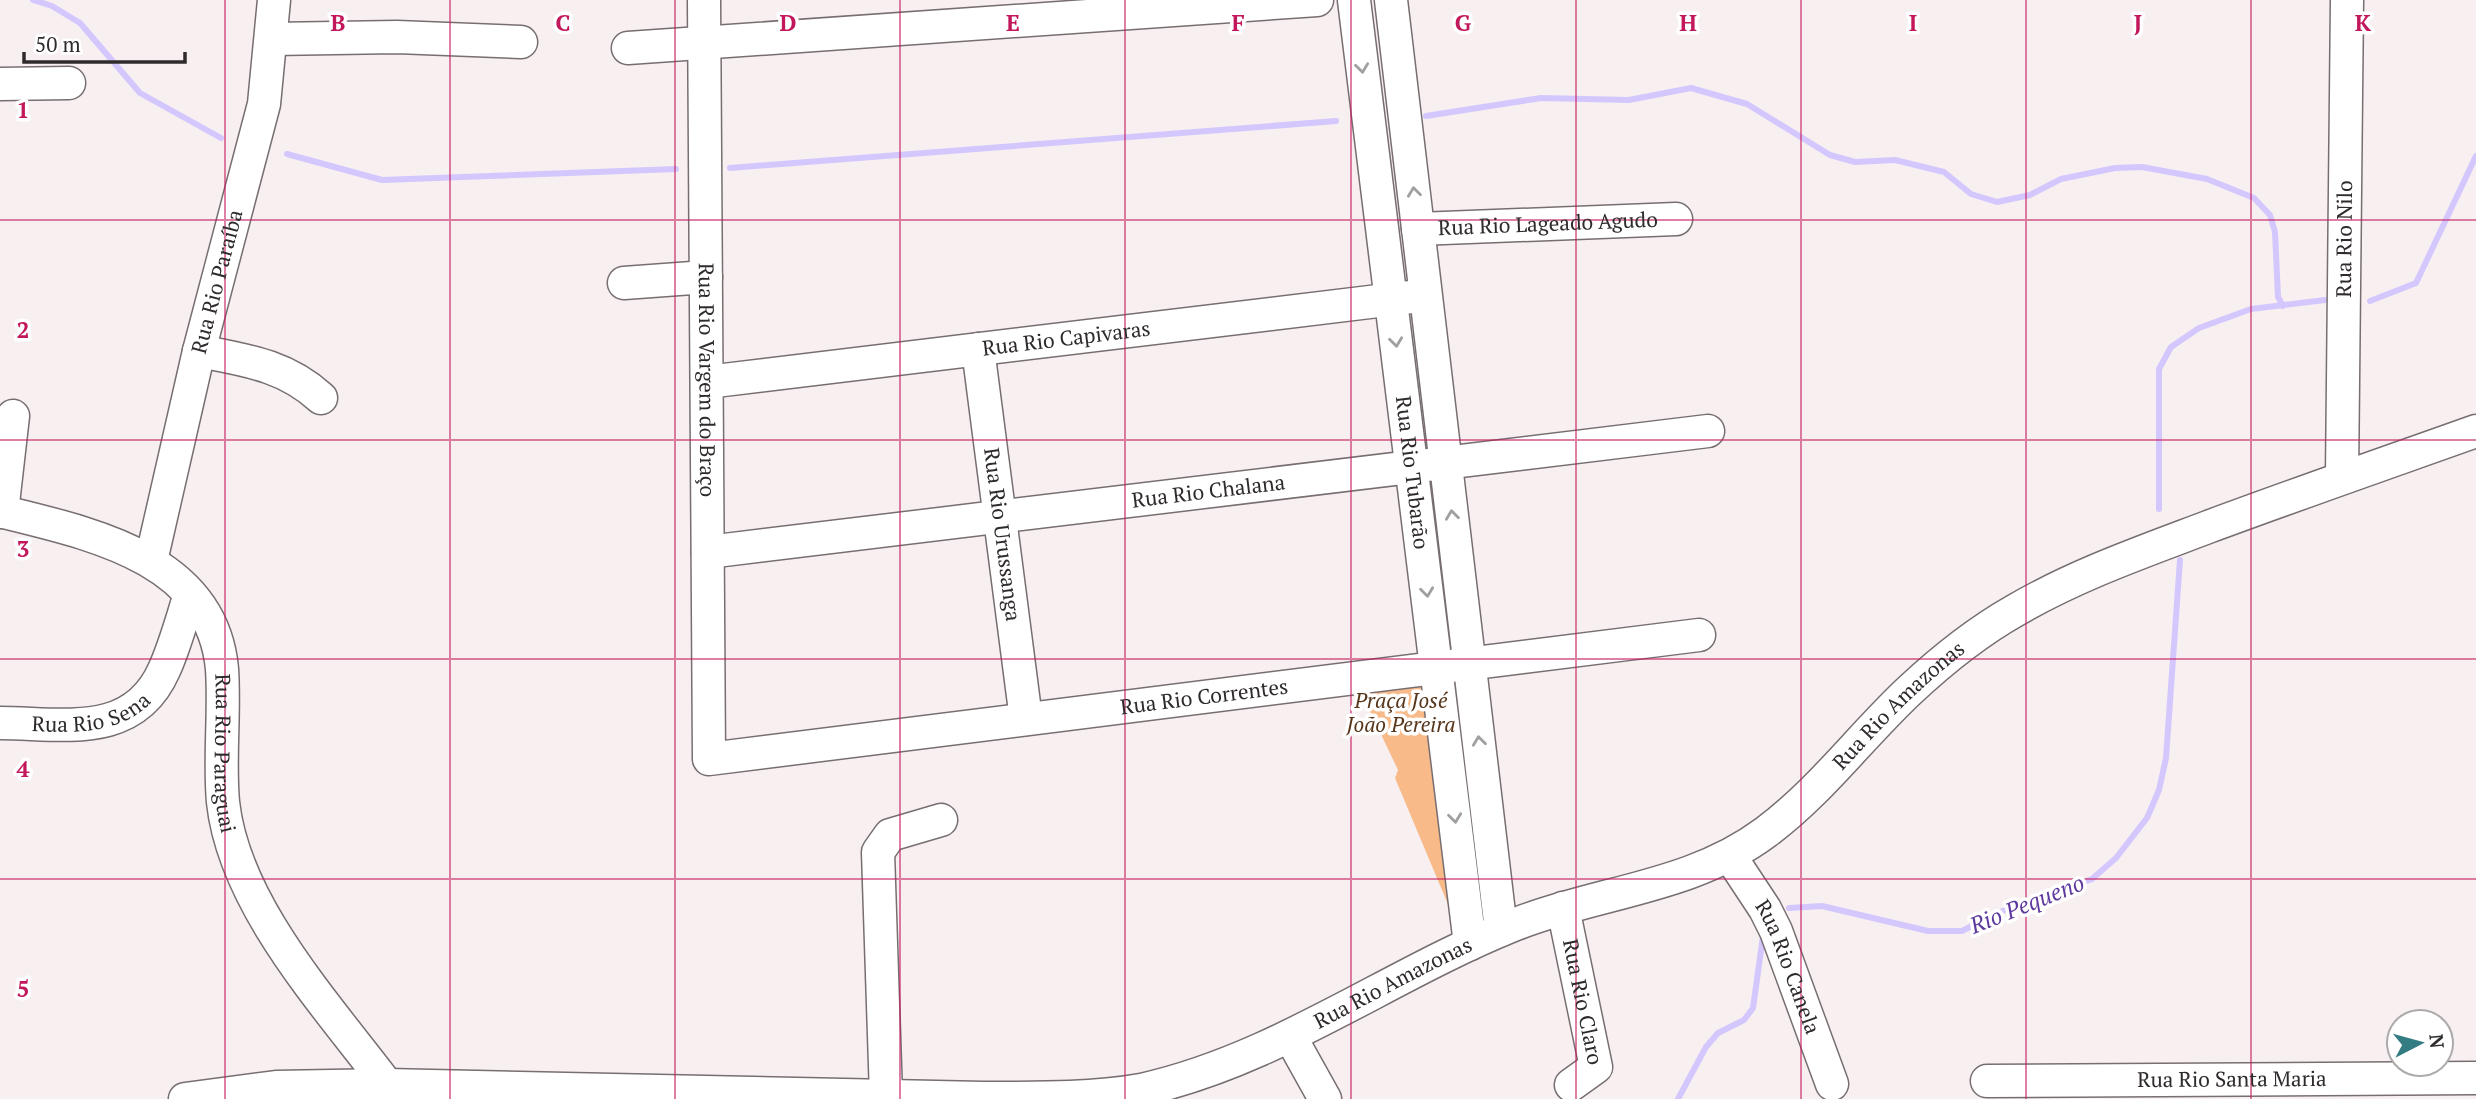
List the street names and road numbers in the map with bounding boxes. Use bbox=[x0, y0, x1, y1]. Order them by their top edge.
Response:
street label: Rua Rio Nilo bbox=[2329, 180, 2358, 298]
street label: Rua Rio Lageado Agudo bbox=[1437, 205, 1658, 241]
street label: Rua Rio Paraíba bbox=[184, 206, 249, 357]
street label: Rua Rio Vargem do Braço bbox=[693, 263, 722, 497]
street label: Rua Rio Capivaras bbox=[981, 314, 1152, 362]
street label: Rua Rio Tubarão bbox=[1390, 394, 1436, 551]
street label: Rua Rio Urussanga bbox=[978, 446, 1028, 623]
street label: Rua Rio Chalana bbox=[1130, 467, 1287, 514]
street label: Rua Rio Amazonas bbox=[1826, 634, 1970, 775]
street label: Rua Rio Correntes bbox=[1118, 672, 1290, 720]
street label: Rua Rio Paraguai bbox=[209, 673, 243, 836]
street label: Rua Rio Sena bbox=[31, 686, 156, 738]
street label: Rua Rio Canela bbox=[1750, 894, 1828, 1038]
street label: Rua Rio Amazonas bbox=[1309, 930, 1476, 1035]
street label: Rua Rio Claro bbox=[1557, 936, 1610, 1067]
street label: Rua Rio Santa Maria bbox=[2137, 1064, 2327, 1093]

